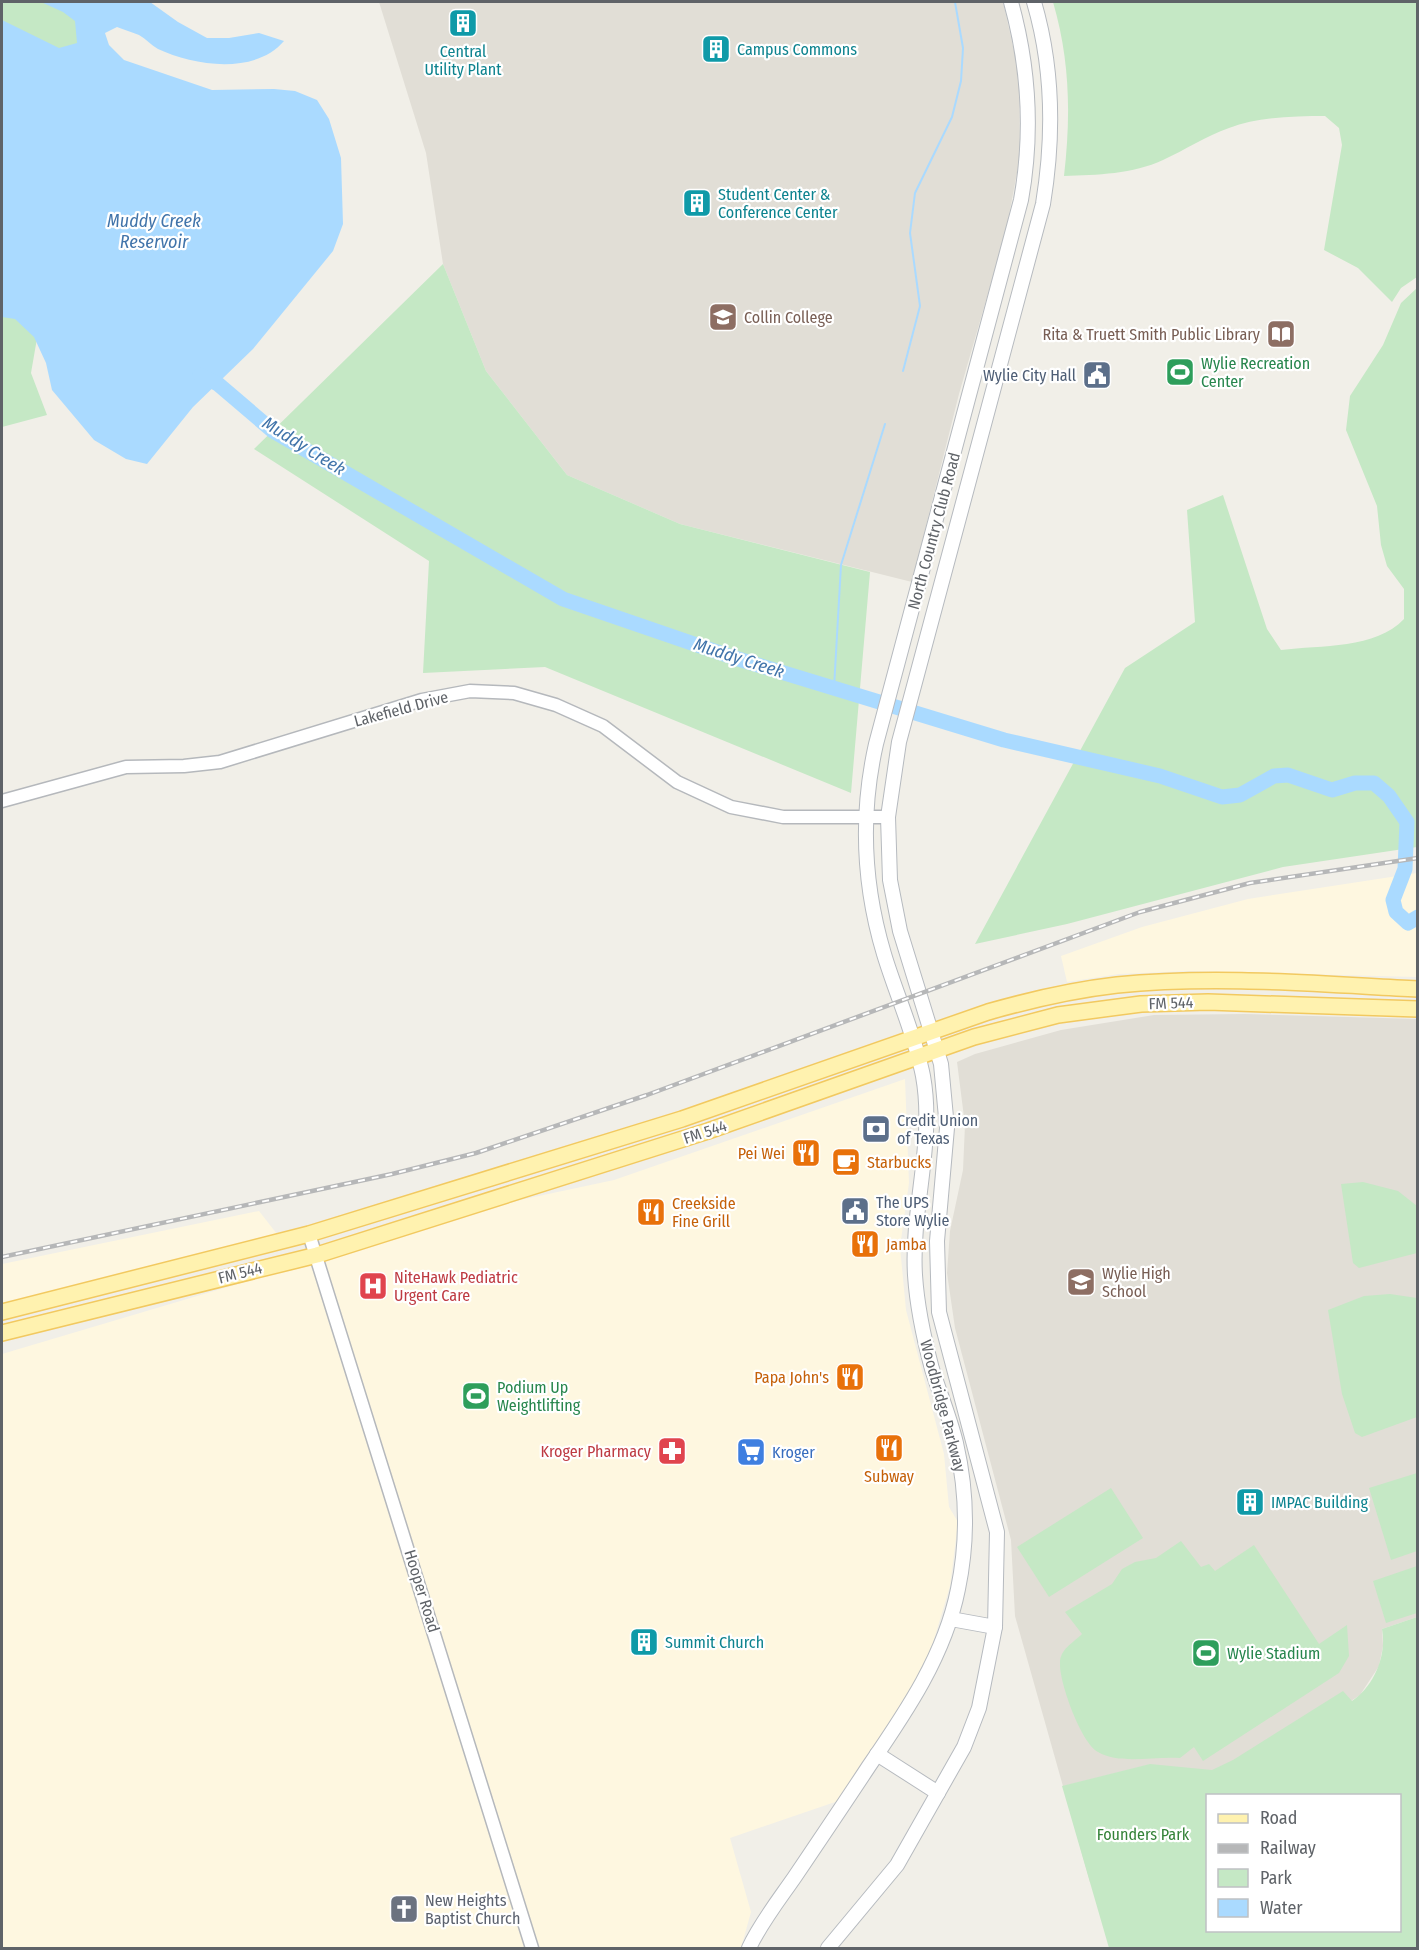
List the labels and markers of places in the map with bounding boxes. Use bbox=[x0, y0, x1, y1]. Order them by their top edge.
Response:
building icon: Central Utility Plant bbox=[447, 7, 479, 39]
building icon: Campus Commons bbox=[700, 33, 732, 65]
place label: Campus Commons bbox=[737, 40, 857, 59]
place label: Central Utility Plant bbox=[425, 42, 502, 79]
place label: Student Center & Conference Center bbox=[718, 185, 838, 222]
building icon: Student Center & Conference Center bbox=[681, 187, 713, 219]
school or university icon: Collin College bbox=[707, 301, 739, 333]
place label: Collin College bbox=[744, 308, 833, 327]
library icon: Rita & Truett Smith Public Library bbox=[1265, 318, 1297, 350]
place label: Rita & Truett Smith Public Library bbox=[1042, 325, 1261, 344]
place label: Wylie Recreation Center bbox=[1201, 354, 1310, 391]
sports icon: Wylie Recreation Center bbox=[1164, 356, 1196, 388]
public building icon: Wylie City Hall bbox=[1081, 359, 1113, 391]
place label: Wylie City Hall bbox=[983, 366, 1076, 385]
place label: Credit Union of Texas bbox=[897, 1111, 978, 1148]
bank icon: Credit Union of Texas bbox=[860, 1113, 892, 1145]
restaurant icon: Pei Wei bbox=[790, 1137, 822, 1169]
place label: Pei Wei bbox=[738, 1144, 785, 1163]
cafe icon: Starbucks bbox=[830, 1146, 862, 1178]
place label: Starbucks bbox=[867, 1153, 932, 1172]
place label: The UPS Store Wylie bbox=[876, 1193, 950, 1230]
place label: Creekside Fine Grill bbox=[672, 1194, 736, 1231]
public building icon: The UPS Store Wylie bbox=[839, 1195, 871, 1227]
restaurant icon: Creekside Fine Grill bbox=[635, 1196, 667, 1228]
restaurant icon: Jamba bbox=[849, 1228, 881, 1260]
place label: Jamba bbox=[886, 1235, 927, 1254]
place label: Wylie High School bbox=[1102, 1264, 1171, 1301]
school or university icon: Wylie High School bbox=[1065, 1266, 1097, 1298]
place label: NiteHawk Pediatric Urgent Care bbox=[394, 1268, 518, 1305]
hospital icon: NiteHawk Pediatric Urgent Care bbox=[357, 1270, 389, 1302]
restaurant icon: Papa John's bbox=[834, 1361, 866, 1393]
place label: Papa John's bbox=[754, 1368, 829, 1387]
place label: Podium Up Weightlifting bbox=[497, 1378, 581, 1415]
sports icon: Podium Up Weightlifting bbox=[460, 1380, 492, 1412]
restaurant icon: Subway bbox=[873, 1432, 905, 1464]
pharmacy icon: Kroger Pharmacy bbox=[656, 1435, 688, 1467]
supermarket icon: Kroger bbox=[735, 1436, 767, 1468]
place label: Kroger Pharmacy bbox=[540, 1442, 652, 1461]
place label: Kroger bbox=[772, 1443, 815, 1462]
place label: Subway bbox=[864, 1467, 915, 1486]
building icon: IMPAC Building bbox=[1234, 1486, 1266, 1518]
place label: IMPAC Building bbox=[1271, 1493, 1368, 1512]
building icon: Summit Church bbox=[628, 1626, 660, 1658]
place label: Summit Church bbox=[665, 1633, 764, 1652]
sports icon: Wylie Stadium bbox=[1190, 1637, 1222, 1669]
place label: Wylie Stadium bbox=[1227, 1644, 1320, 1663]
place label: New Heights Baptist Church bbox=[425, 1891, 520, 1928]
church icon: New Heights Baptist Church bbox=[388, 1893, 420, 1925]

